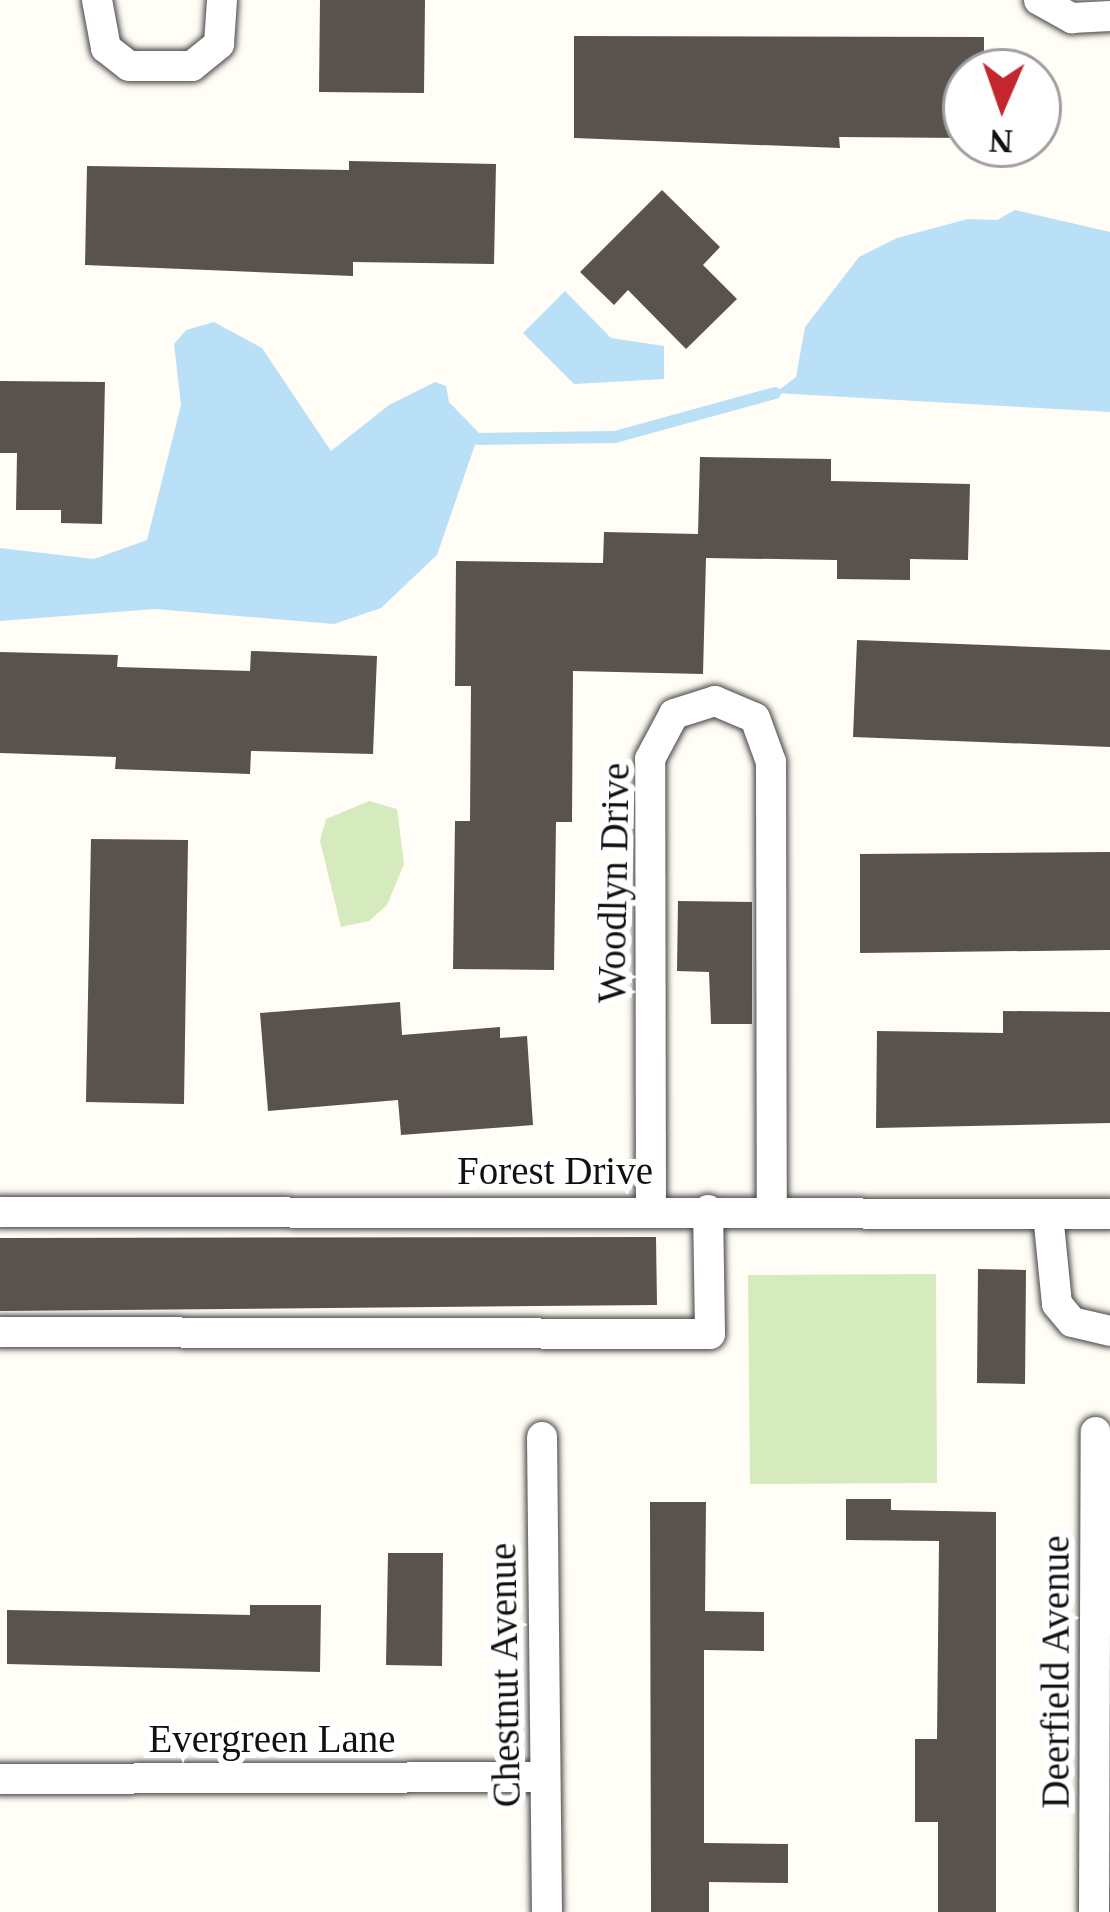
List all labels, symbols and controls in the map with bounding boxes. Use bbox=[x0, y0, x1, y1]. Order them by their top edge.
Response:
north arrow bbox=[942, 48, 1062, 168]
text: N bbox=[988, 123, 1013, 159]
street label: Woodlyn Drive bbox=[589, 762, 639, 1004]
street label: Forest Drive bbox=[457, 1148, 653, 1194]
street label: Deerfield Avenue bbox=[1033, 1534, 1079, 1810]
street label: Chestnut Avenue bbox=[479, 1541, 531, 1809]
street label: Evergreen Lane bbox=[148, 1716, 396, 1762]

